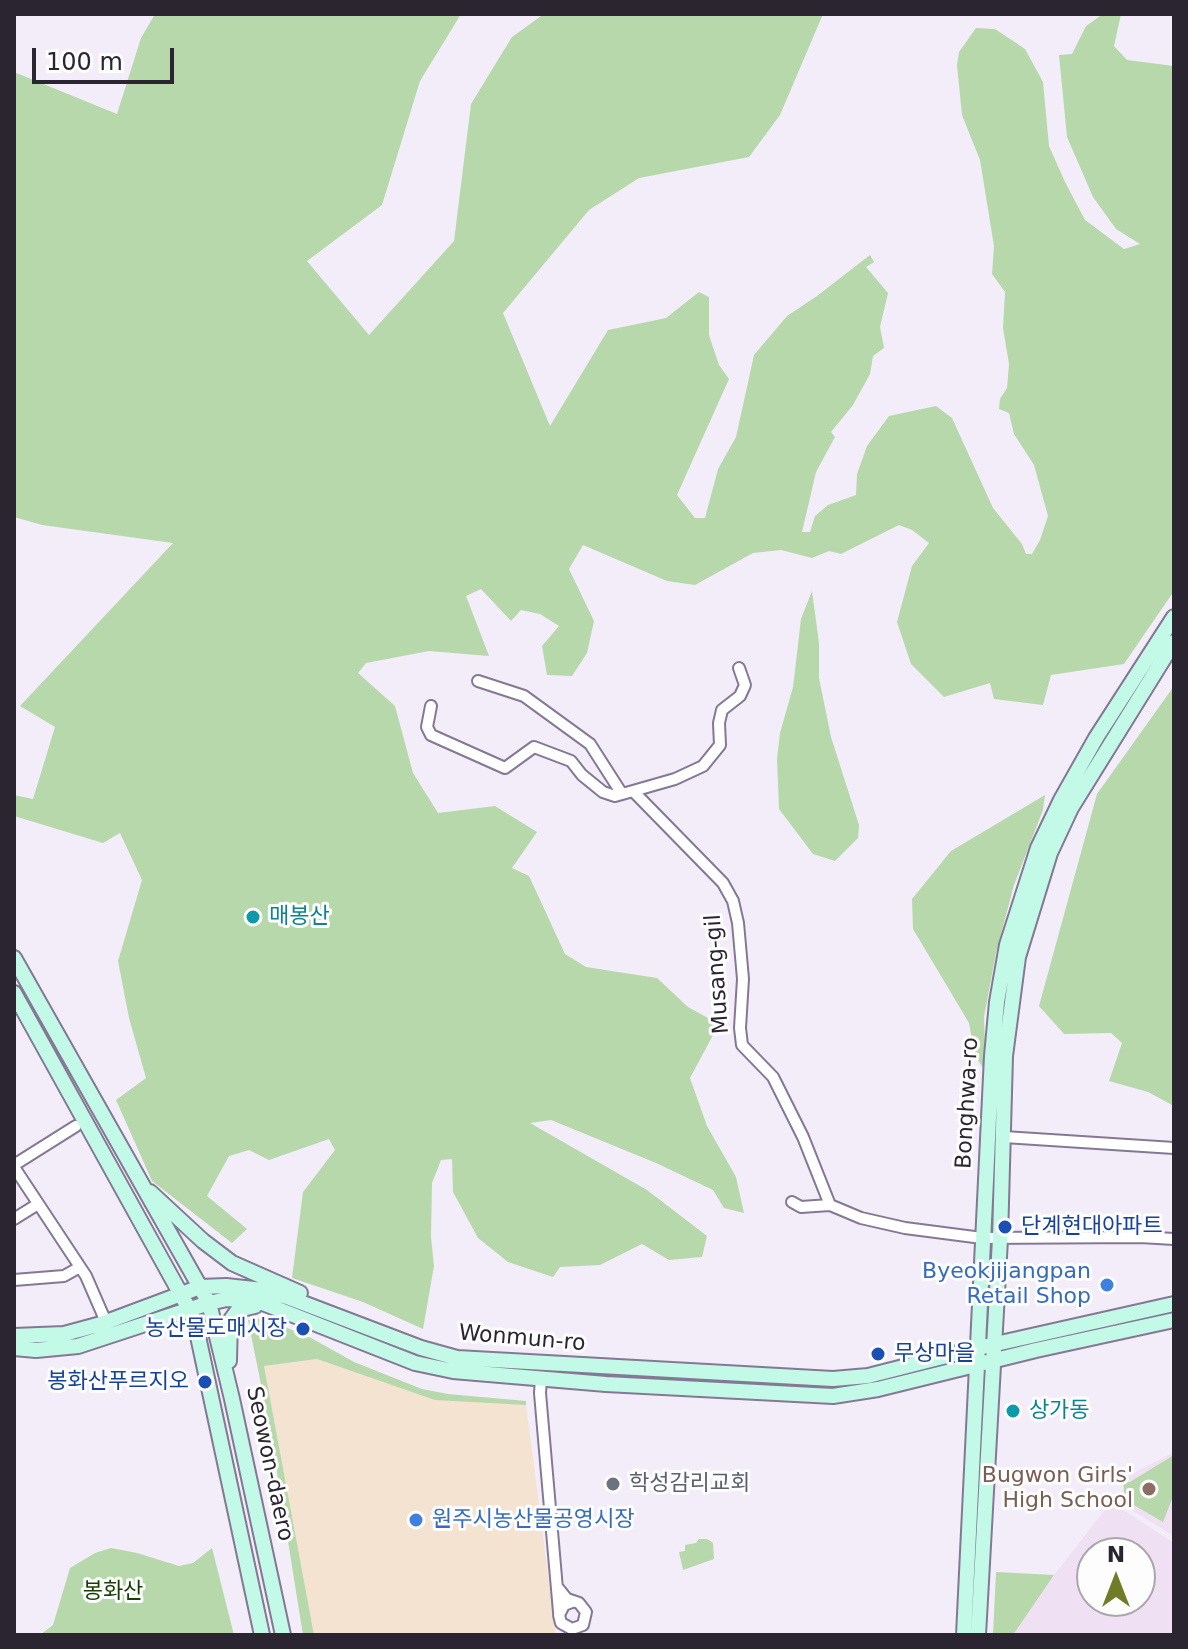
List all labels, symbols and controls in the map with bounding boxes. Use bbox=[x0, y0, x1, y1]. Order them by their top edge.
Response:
scale bar bbox=[36, 32, 178, 82]
text: 100 m bbox=[46, 48, 123, 76]
place label: 매봉산 bbox=[269, 904, 330, 930]
marker: 매봉산 bbox=[244, 908, 262, 926]
street label: Musang-gil bbox=[701, 913, 735, 1035]
street label: Bonghwa-ro bbox=[951, 1036, 985, 1170]
place label: 단계현대아파트 bbox=[1021, 1214, 1163, 1240]
marker: 단계현대아파트 bbox=[996, 1218, 1014, 1236]
place label: Byeokjijangpan Retail Shop bbox=[922, 1259, 1091, 1310]
marker: Byeokjijangpan Retail Shop bbox=[1098, 1276, 1116, 1294]
place label: 농산물도매시장 bbox=[145, 1316, 287, 1342]
marker: 농산물도매시장 bbox=[294, 1320, 312, 1338]
street label: Wonmun-ro bbox=[458, 1320, 586, 1358]
place label: 무상마을 bbox=[894, 1341, 975, 1367]
marker: 무상마을 bbox=[869, 1345, 887, 1363]
place label: 봉화산푸르지오 bbox=[47, 1369, 189, 1395]
marker: 봉화산푸르지오 bbox=[196, 1373, 214, 1391]
street label: Seowon-daero bbox=[240, 1384, 298, 1544]
place label: 상가동 bbox=[1029, 1398, 1090, 1424]
marker: 상가동 bbox=[1004, 1402, 1022, 1420]
place label: Bugwon Girls' High School bbox=[982, 1463, 1133, 1514]
place label: 학성감리교회 bbox=[629, 1471, 750, 1497]
marker: 학성감리교회 bbox=[604, 1475, 622, 1493]
marker: Bugwon Girls' High School bbox=[1140, 1480, 1158, 1498]
place label: 원주시농산물공영시장 bbox=[432, 1507, 634, 1533]
marker: 원주시농산물공영시장 bbox=[407, 1511, 425, 1529]
north arrow bbox=[1076, 1537, 1156, 1617]
text: N bbox=[1107, 1542, 1125, 1567]
park label: 봉화산 bbox=[83, 1579, 143, 1605]

